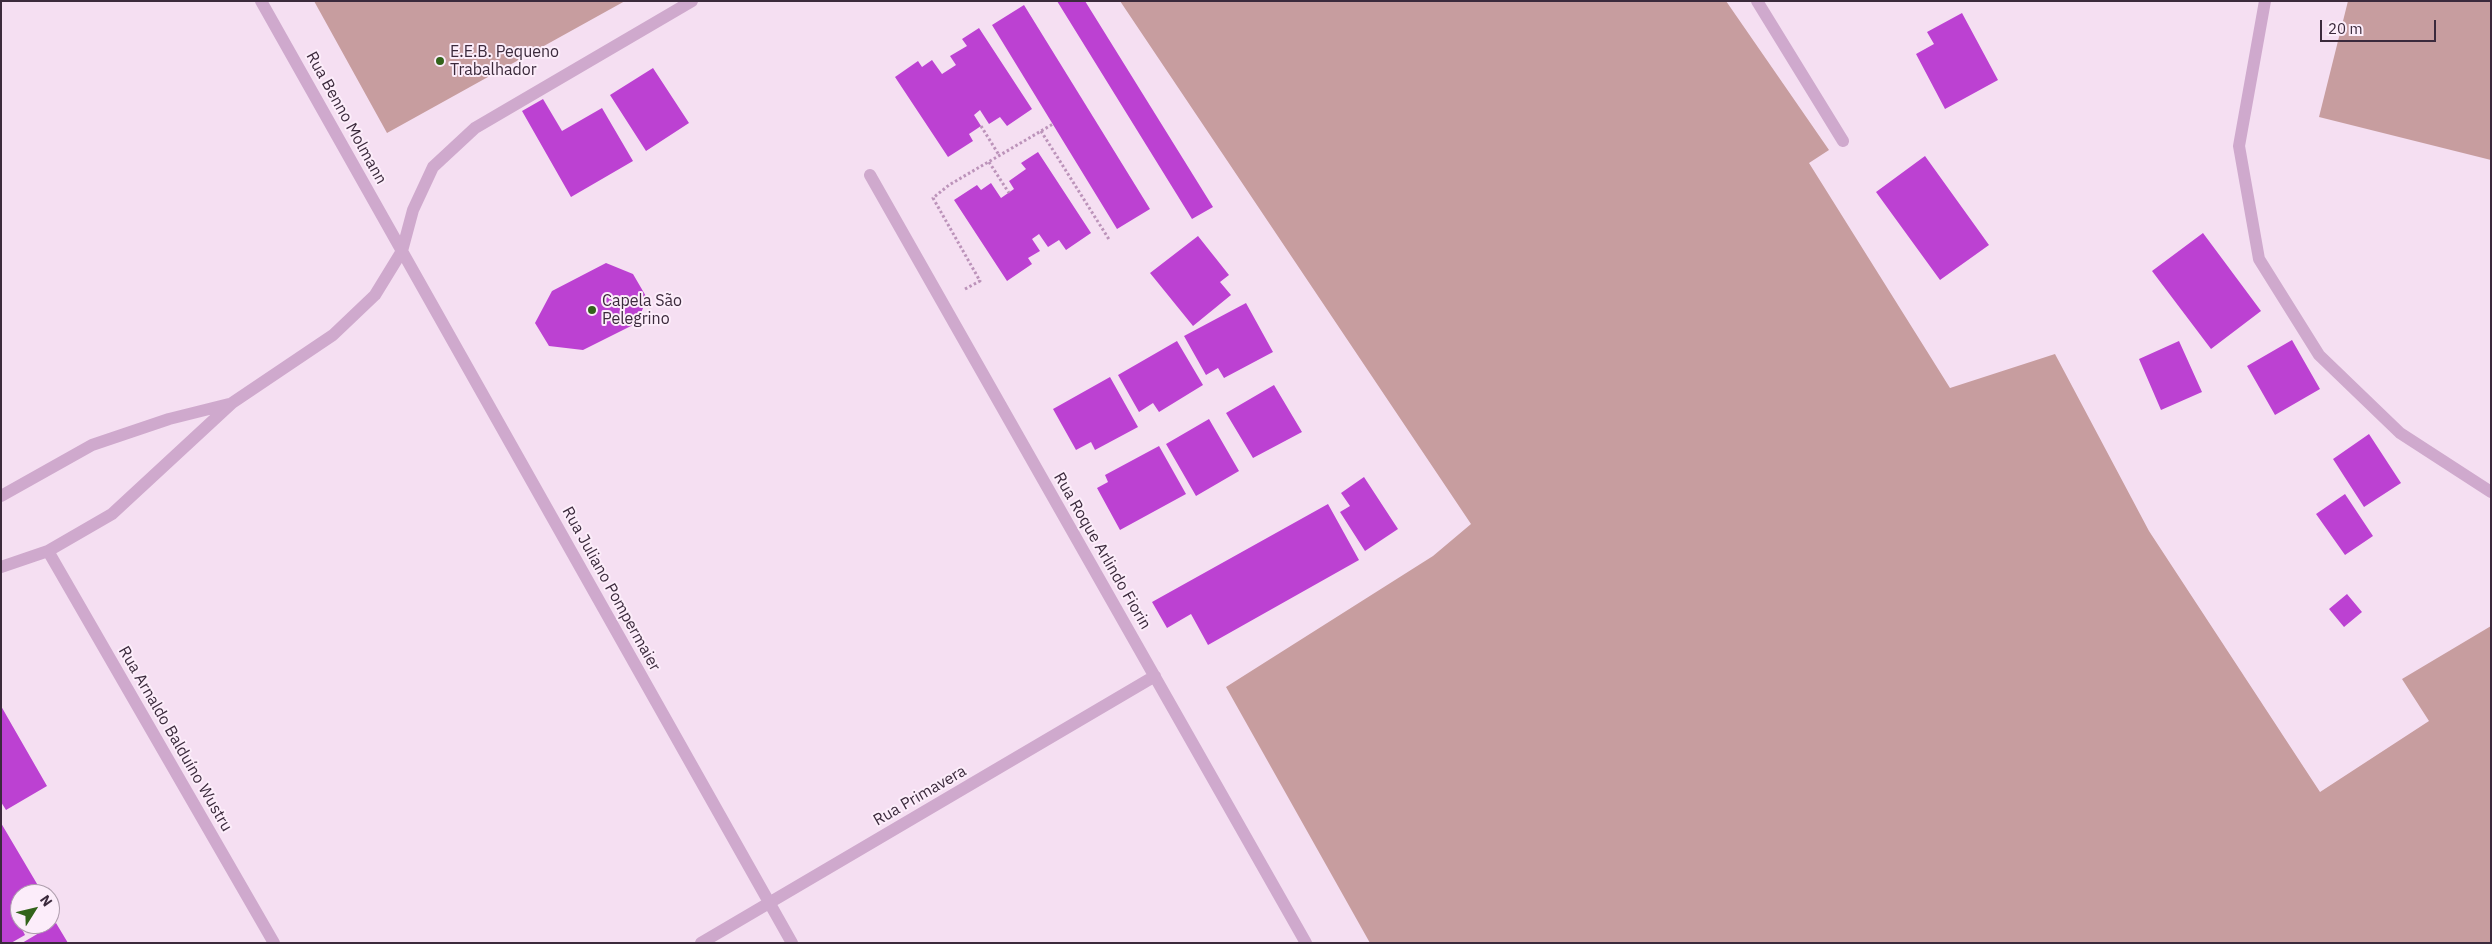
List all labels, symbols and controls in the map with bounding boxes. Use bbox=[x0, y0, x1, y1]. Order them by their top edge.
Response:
scale bar bbox=[2322, 10, 2438, 42]
text: 20 m bbox=[2328, 19, 2363, 38]
place label: E.E.B. Pequeno Trabalhador bbox=[450, 42, 559, 80]
street label: Rua Benno Molmann bbox=[302, 48, 390, 188]
marker: E.E.B. Pequeno Trabalhador bbox=[434, 55, 446, 67]
place label: Capela São Pelegrino bbox=[602, 291, 682, 329]
marker: Capela São Pelegrino bbox=[586, 304, 598, 316]
street label: Rua Roque Arlindo Fiorin bbox=[1049, 469, 1155, 633]
street label: Rua Juliano Pompermaier bbox=[558, 503, 664, 675]
street label: Rua Arnaldo Balduíno Wustru bbox=[114, 643, 236, 835]
street label: Rua Primavera bbox=[870, 762, 970, 830]
north arrow bbox=[10, 884, 60, 934]
text: N bbox=[36, 891, 57, 910]

